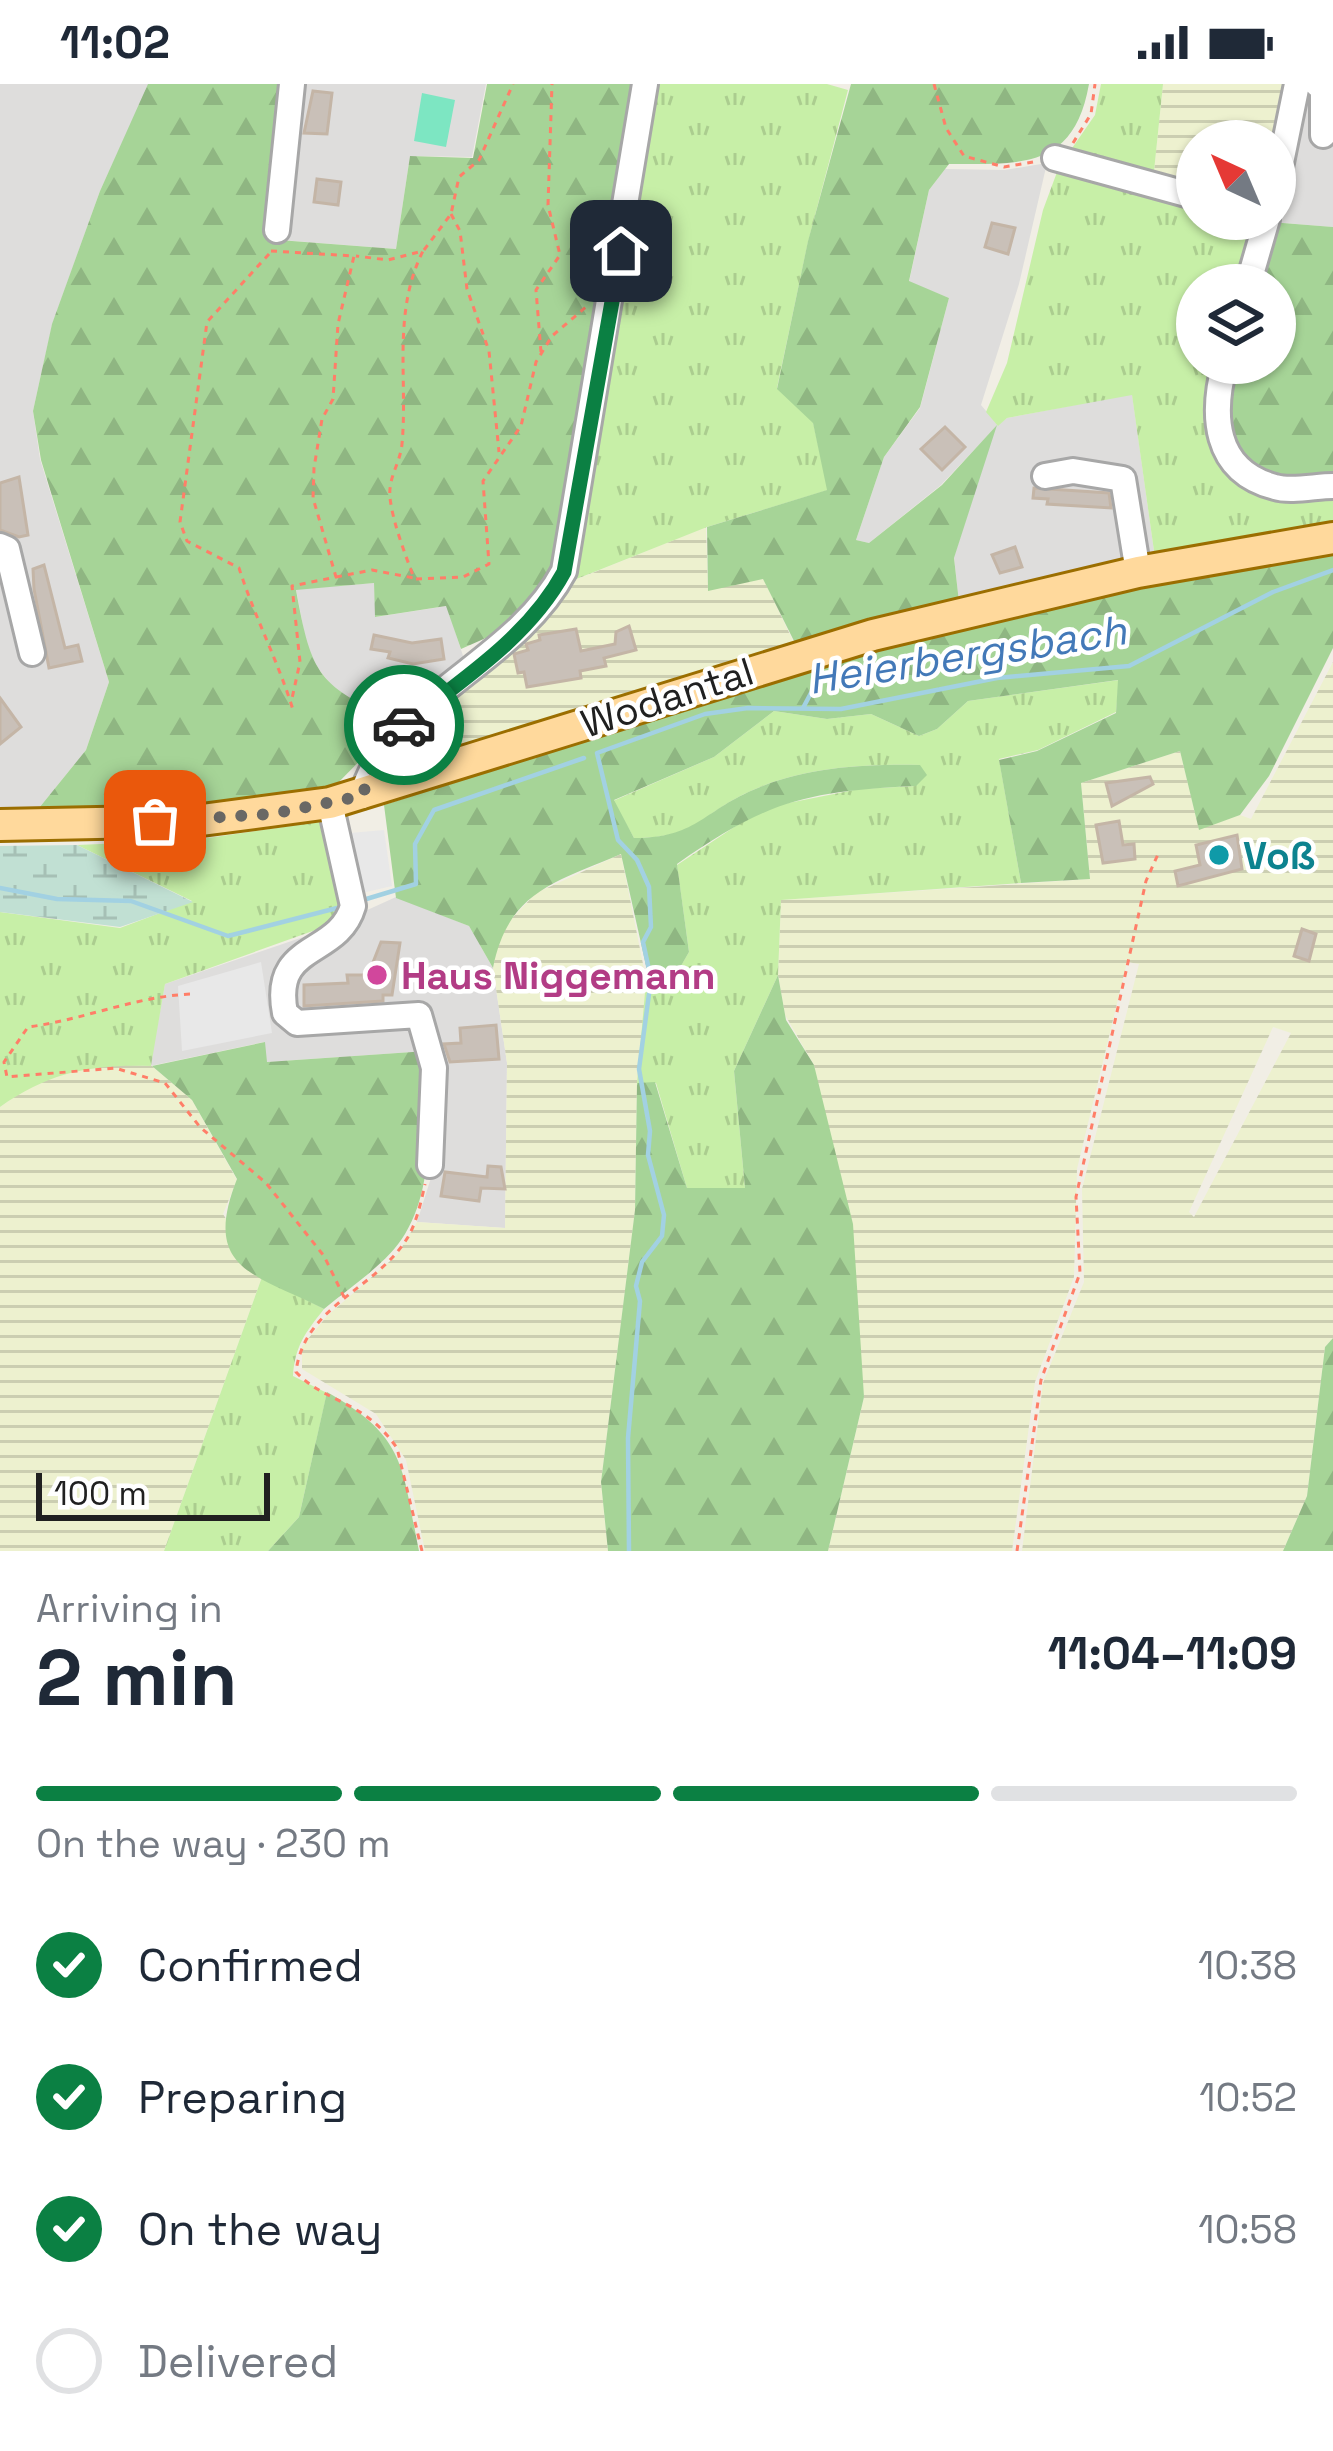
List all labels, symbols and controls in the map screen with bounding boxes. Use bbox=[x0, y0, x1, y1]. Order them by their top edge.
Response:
text: 11:02 bbox=[60, 14, 170, 71]
north arrow bbox=[1176, 120, 1296, 240]
map controls bbox=[1176, 120, 1296, 384]
pin bbox=[570, 200, 672, 302]
icon: home bbox=[588, 218, 654, 284]
button: layers bbox=[1176, 264, 1296, 384]
water label: Heierbergsbach bbox=[804, 603, 1131, 706]
street label: Wodantal bbox=[575, 647, 760, 748]
courier bbox=[344, 665, 464, 785]
icon: car bbox=[371, 692, 437, 758]
pin bbox=[104, 770, 206, 872]
icon: bag bbox=[122, 788, 188, 854]
place label: Voß bbox=[1243, 831, 1315, 880]
marker: Voß bbox=[1206, 842, 1232, 868]
place label: Haus Niggemann bbox=[401, 951, 716, 1000]
marker: Haus Niggemann bbox=[364, 962, 390, 988]
scale bar bbox=[36, 1467, 270, 1520]
text: 100 m bbox=[54, 1473, 147, 1515]
text: Arriving in bbox=[36, 1584, 223, 1633]
text: 11:04–11:09 bbox=[1048, 1625, 1297, 1682]
text: 2 min bbox=[36, 1628, 238, 1728]
text: On the way · 230 m bbox=[36, 1819, 391, 1868]
icon: check bbox=[36, 1932, 102, 1998]
text: Confirmed bbox=[138, 1937, 363, 1994]
text: 10:38 bbox=[1198, 1941, 1297, 1990]
icon: check bbox=[36, 2064, 102, 2130]
text: Preparing bbox=[138, 2069, 347, 2126]
text: 10:52 bbox=[1199, 2073, 1297, 2122]
icon: check bbox=[36, 2196, 102, 2262]
text: On the way bbox=[138, 2201, 382, 2258]
text: 10:58 bbox=[1198, 2205, 1297, 2254]
text: Delivered bbox=[138, 2333, 338, 2390]

